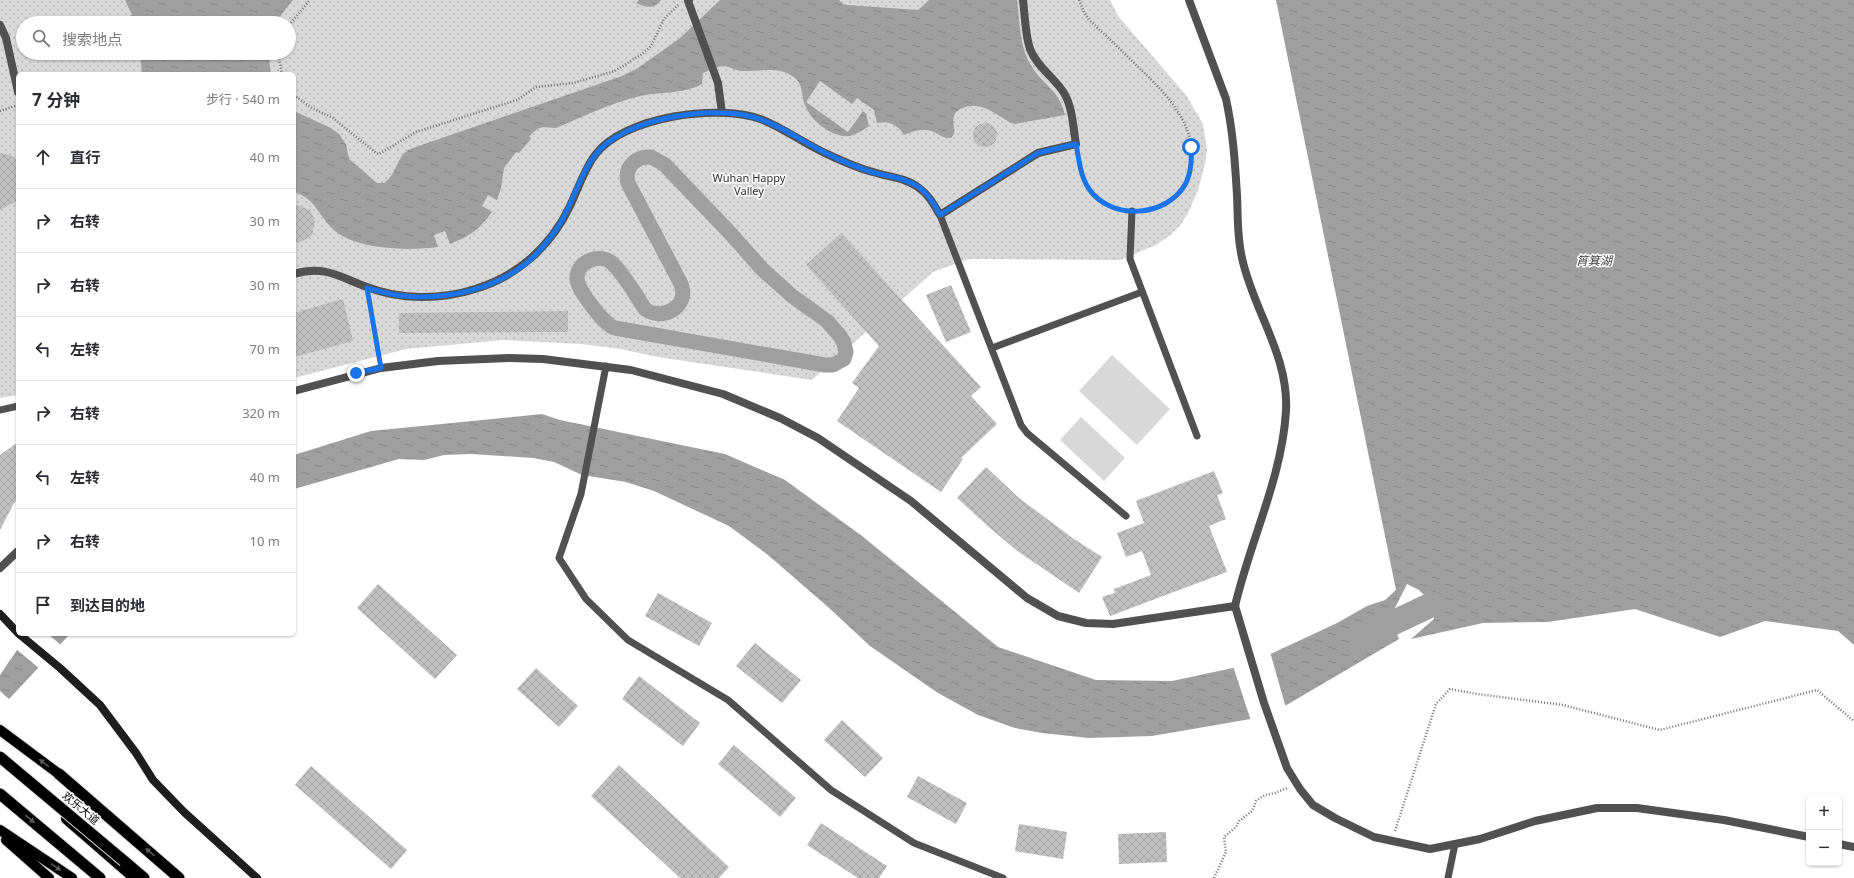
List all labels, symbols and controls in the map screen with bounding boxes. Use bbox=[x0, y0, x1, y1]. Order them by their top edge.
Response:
search box bbox=[16, 16, 296, 60]
icon: search bbox=[30, 27, 52, 49]
text: 搜索地点 bbox=[62, 29, 122, 49]
text: 7 分钟 bbox=[32, 88, 80, 111]
text: 步行 · 540 m bbox=[206, 90, 280, 108]
route start bbox=[1182, 138, 1200, 156]
icon: ahead bbox=[32, 146, 54, 168]
text: 直行 bbox=[70, 147, 100, 167]
text: 40 m bbox=[250, 148, 280, 166]
park label: Wuhan Happy Valley bbox=[713, 170, 786, 198]
icon: right bbox=[32, 210, 54, 232]
text: 右转 bbox=[70, 211, 100, 231]
text: 30 m bbox=[250, 212, 280, 230]
water label: 筲箕湖 bbox=[1576, 252, 1614, 269]
icon: right bbox=[32, 274, 54, 296]
text: 右转 bbox=[70, 275, 100, 295]
text: 30 m bbox=[250, 276, 280, 294]
icon: left bbox=[32, 338, 54, 360]
text: 左转 bbox=[70, 339, 100, 359]
text: 70 m bbox=[250, 340, 280, 358]
route end bbox=[347, 364, 365, 382]
icon: right bbox=[32, 402, 54, 424]
text: 右转 bbox=[70, 403, 100, 423]
text: 320 m bbox=[242, 404, 280, 422]
icon: left bbox=[32, 466, 54, 488]
text: 左转 bbox=[70, 467, 100, 487]
text: 40 m bbox=[250, 468, 280, 486]
icon: right bbox=[32, 530, 54, 552]
text: 右转 bbox=[70, 531, 100, 551]
text: 10 m bbox=[250, 532, 280, 550]
icon: arrive bbox=[32, 594, 54, 616]
text: 到达目的地 bbox=[70, 595, 145, 615]
one-way arrow bbox=[38, 758, 49, 767]
street label: 欢乐大道 bbox=[60, 788, 103, 828]
map controls bbox=[1806, 794, 1842, 866]
button: + bbox=[1806, 794, 1842, 830]
one-way arrow bbox=[24, 814, 35, 823]
button: − bbox=[1806, 830, 1842, 866]
one-way arrow bbox=[144, 848, 155, 857]
one-way arrow bbox=[50, 863, 61, 871]

